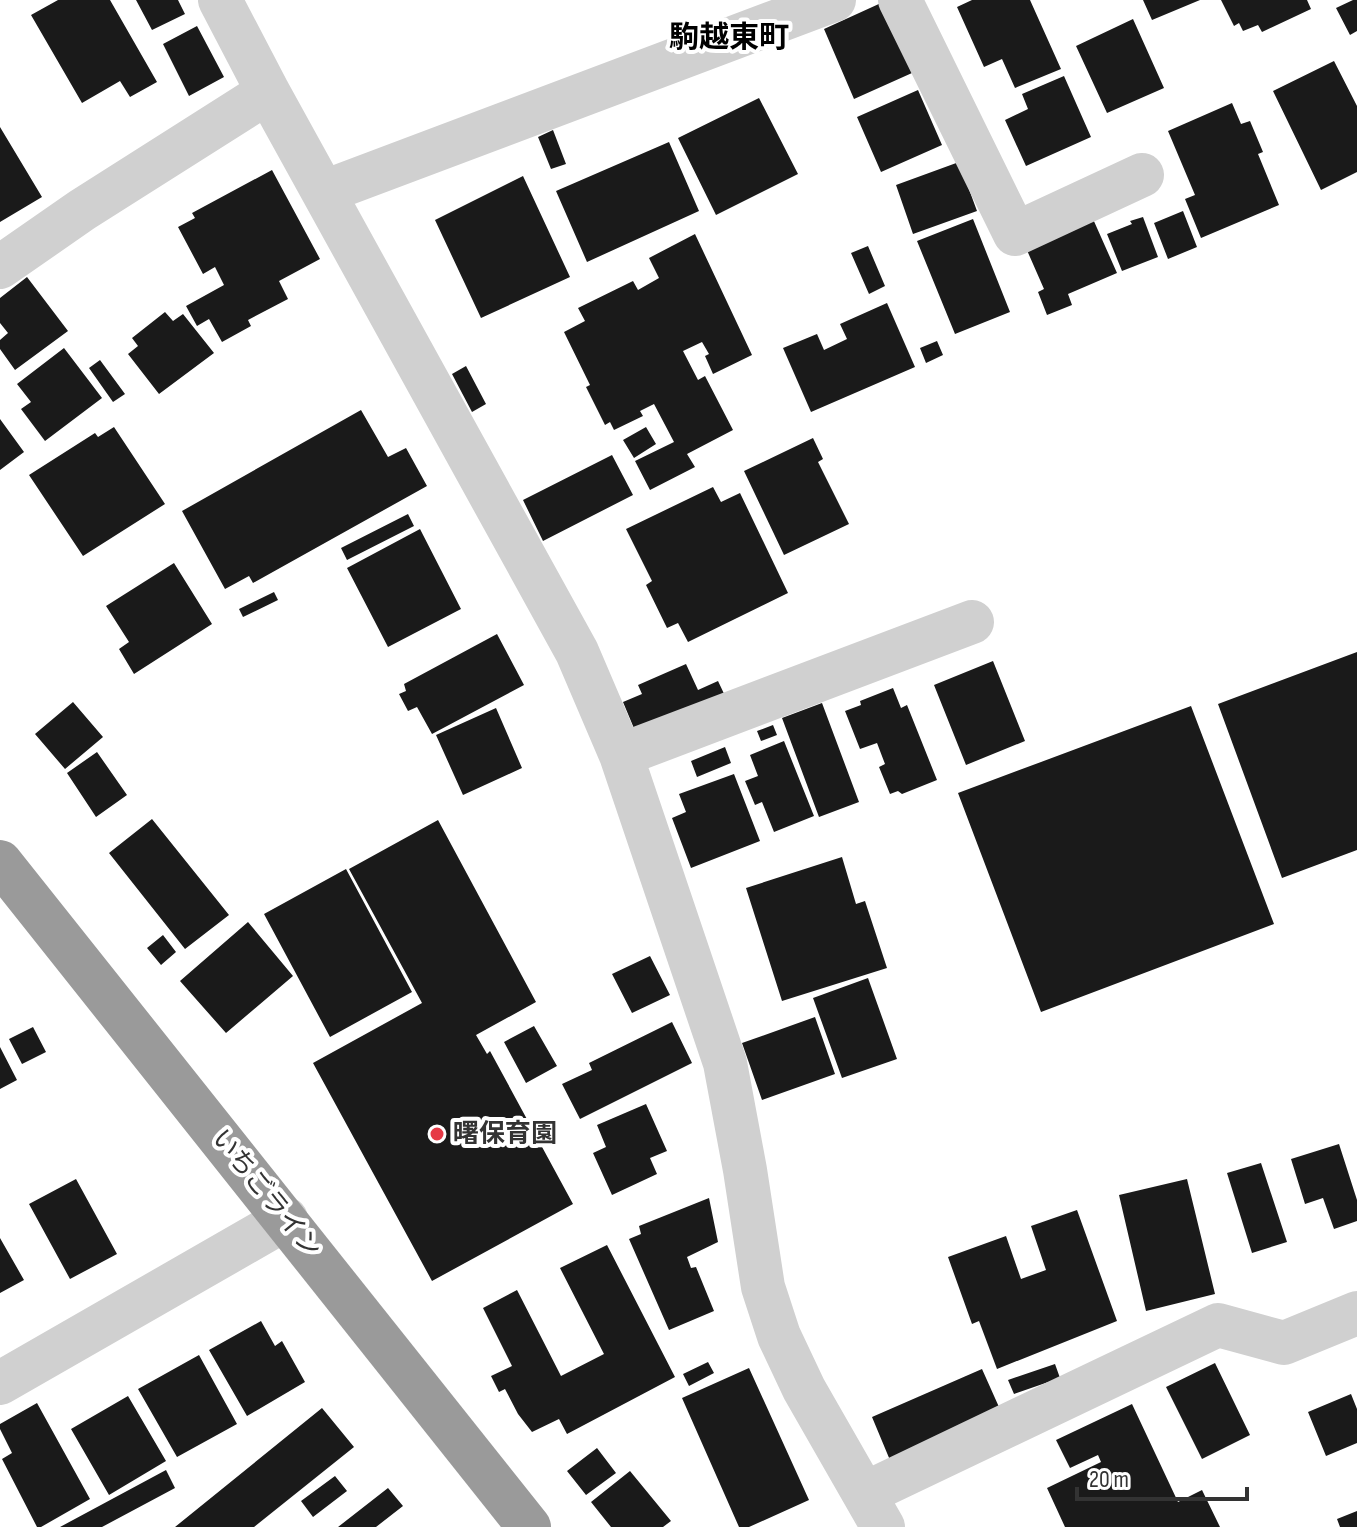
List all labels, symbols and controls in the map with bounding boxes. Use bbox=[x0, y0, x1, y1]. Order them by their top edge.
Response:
district label: 駒越東町 bbox=[669, 20, 789, 56]
place label: 曙保育園 bbox=[453, 1119, 557, 1150]
street label: いちごライン bbox=[205, 1124, 327, 1264]
marker: 曙保育園 bbox=[428, 1125, 446, 1143]
scale bar bbox=[1077, 1451, 1247, 1501]
text: 20 m bbox=[1089, 1465, 1129, 1494]

